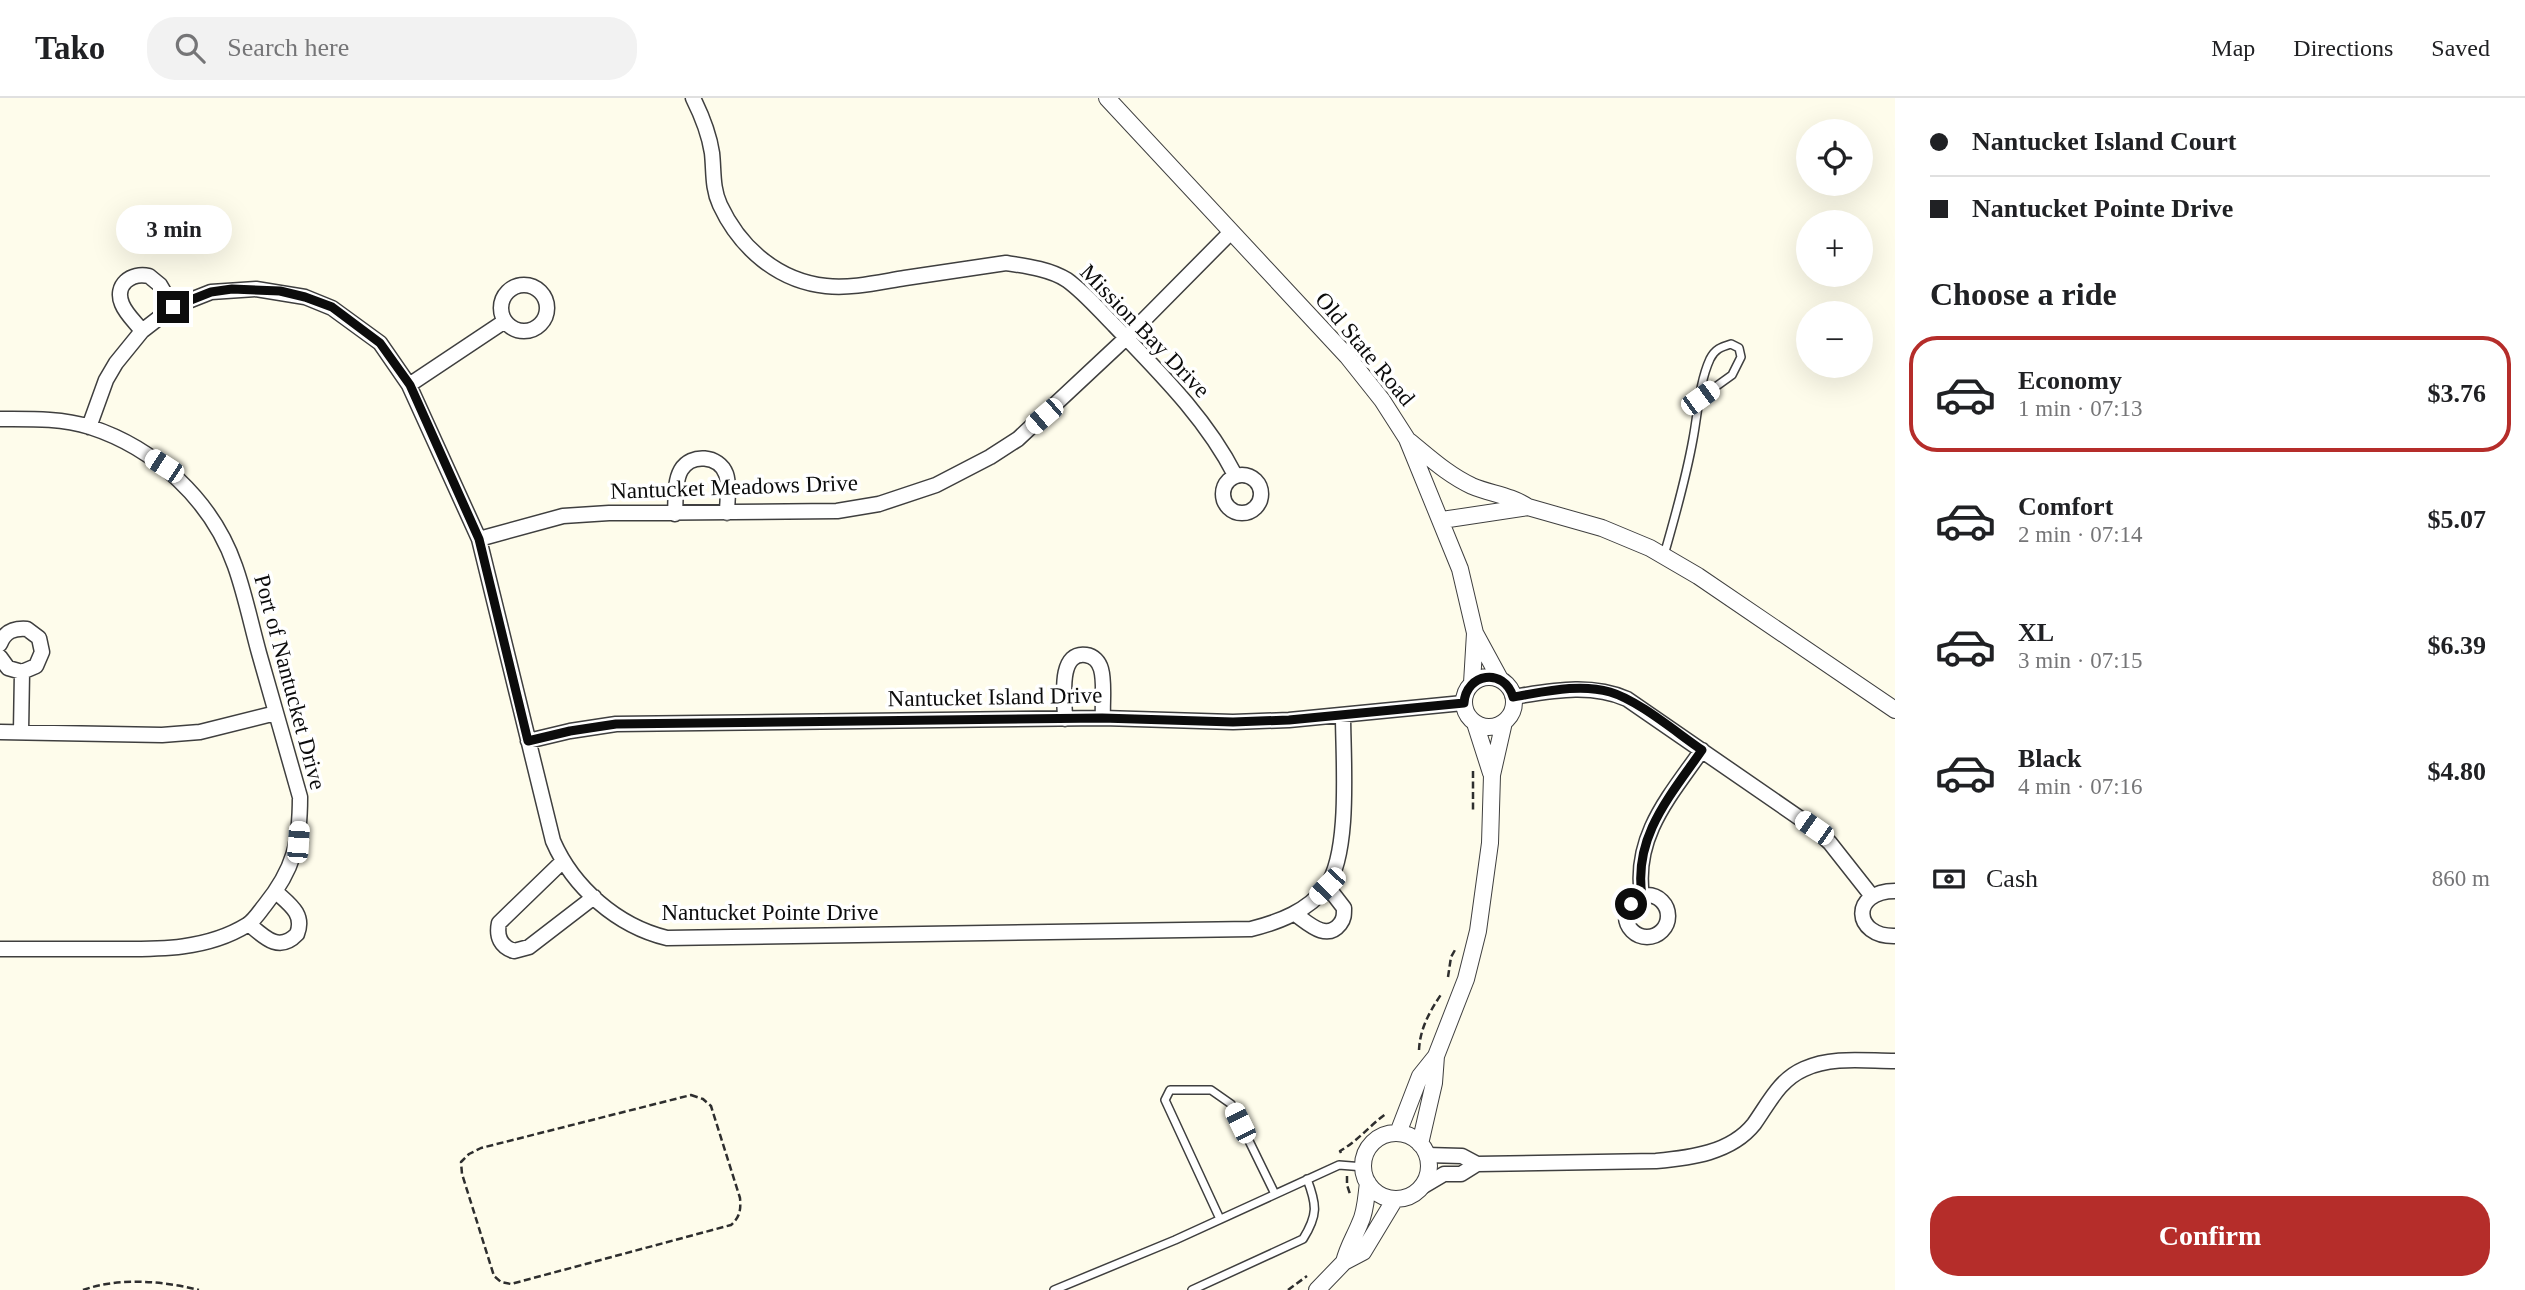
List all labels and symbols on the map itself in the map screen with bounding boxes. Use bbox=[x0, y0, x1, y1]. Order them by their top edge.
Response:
callout: 3 min bbox=[115, 206, 231, 254]
street label: Mission Bay Drive bbox=[1075, 259, 1215, 403]
street label: Old State Road bbox=[1310, 287, 1420, 411]
route end bbox=[157, 291, 189, 323]
car bbox=[1677, 377, 1724, 419]
car bbox=[1022, 394, 1067, 438]
car bbox=[141, 446, 188, 486]
street label: Nantucket Meadows Drive bbox=[610, 470, 858, 504]
street label: Port of Nantucket Drive bbox=[249, 572, 331, 792]
street label: Nantucket Island Drive bbox=[888, 683, 1102, 711]
car bbox=[1791, 807, 1838, 849]
car bbox=[287, 820, 310, 864]
car bbox=[1305, 864, 1350, 908]
route start bbox=[1615, 888, 1647, 920]
street label: Nantucket Pointe Drive bbox=[661, 900, 879, 925]
car bbox=[1222, 1100, 1259, 1146]

